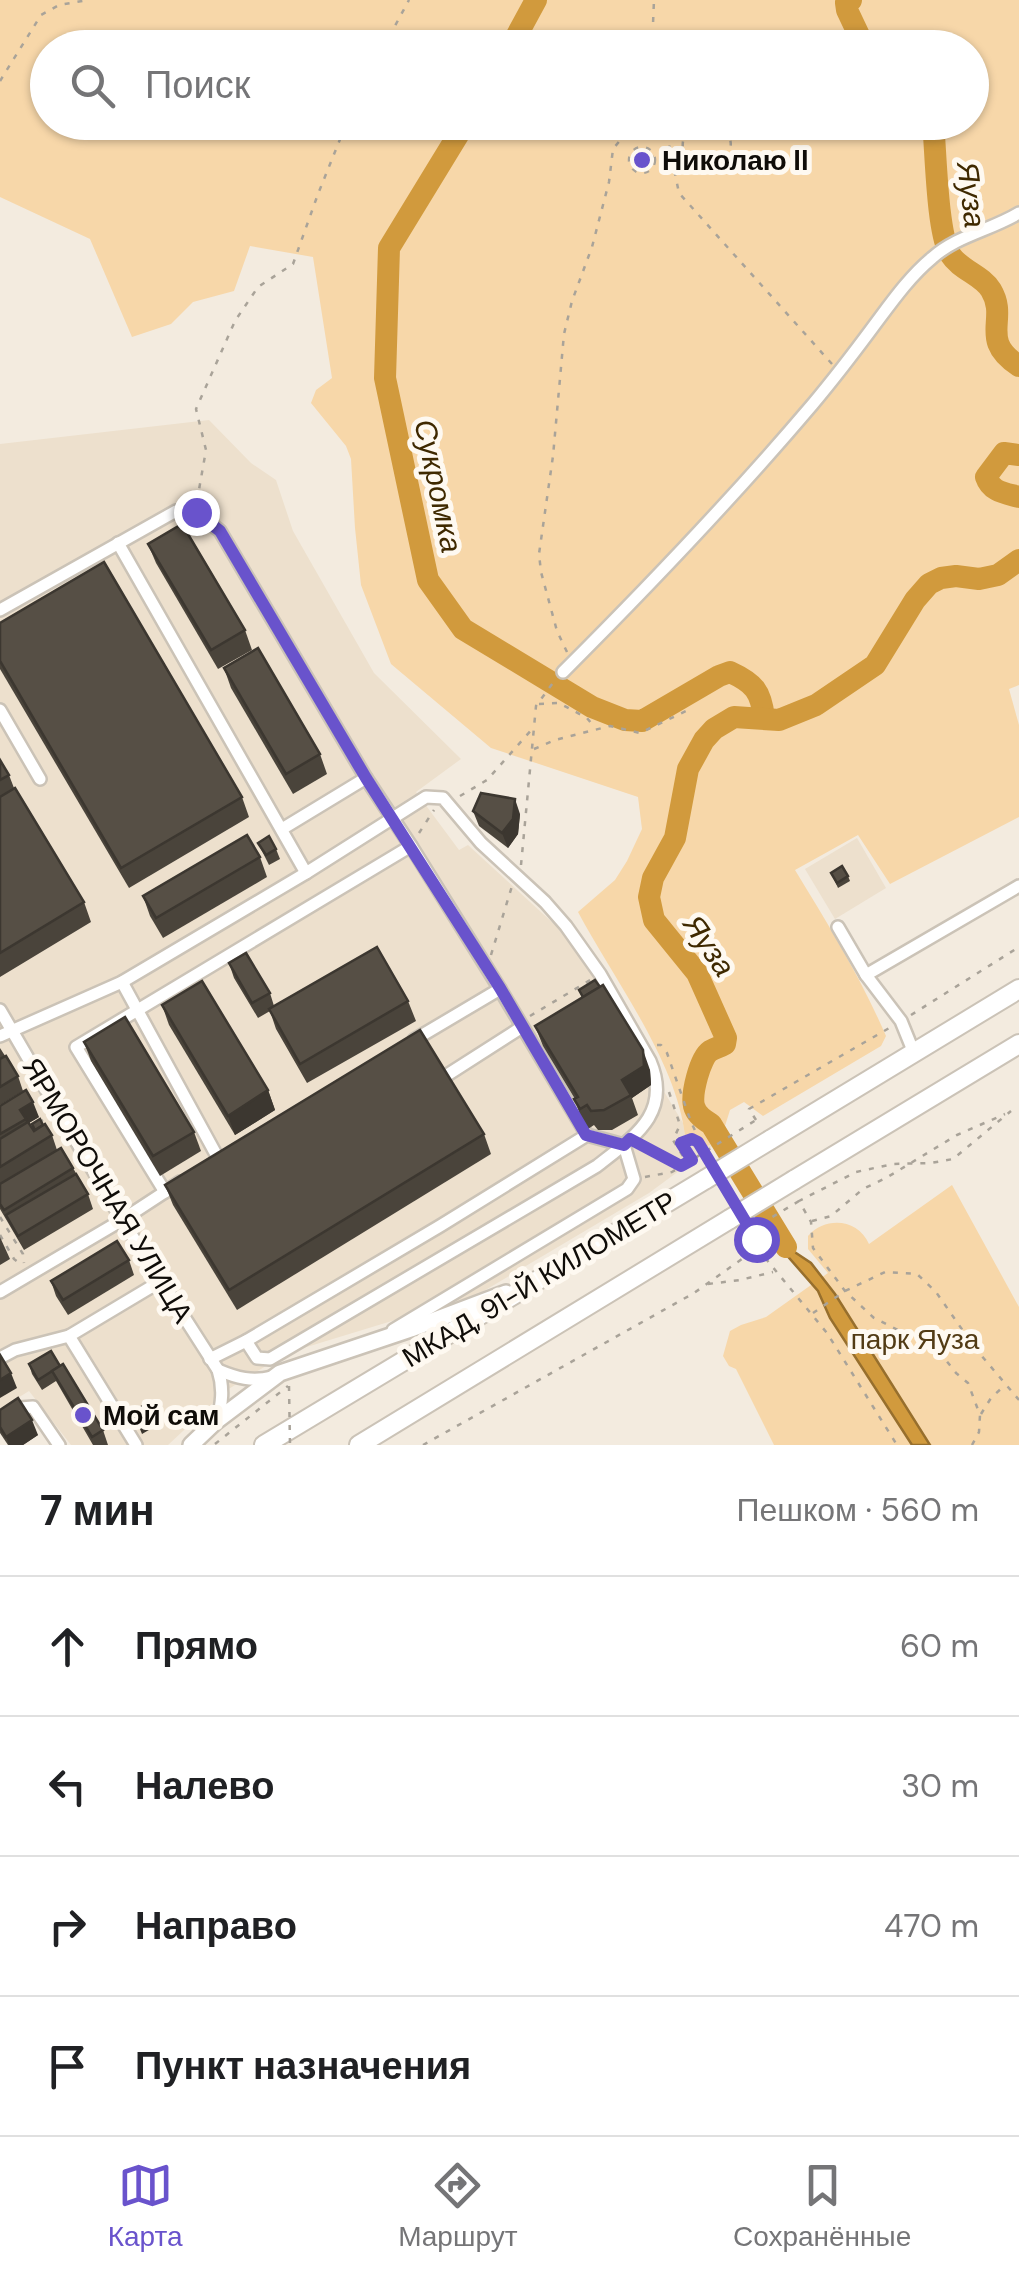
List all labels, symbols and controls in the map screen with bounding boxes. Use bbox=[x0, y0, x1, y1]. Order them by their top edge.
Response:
search box bbox=[30, 30, 989, 140]
icon: search bbox=[65, 58, 120, 113]
text: Поиск bbox=[145, 60, 250, 110]
place label: Николаю II bbox=[662, 142, 809, 179]
marker: Николаю II bbox=[631, 149, 653, 171]
water label: Яуза bbox=[948, 158, 995, 230]
water label: Сукромка bbox=[405, 416, 472, 556]
route end bbox=[174, 490, 220, 536]
water label: Яуза bbox=[674, 906, 744, 984]
street label: ЯРМОРОЧНАЯ УЛИЦА bbox=[14, 1051, 202, 1330]
street label: МКАД, 91-Й КИЛОМЕТР bbox=[395, 1183, 683, 1376]
route start bbox=[734, 1217, 780, 1263]
park label: парк Яуза bbox=[851, 1321, 980, 1358]
place label: Мой сам bbox=[103, 1397, 219, 1434]
marker: Мой сам bbox=[72, 1404, 94, 1426]
text: 7 мин bbox=[40, 1483, 155, 1538]
text: Пешком · 560 m bbox=[736, 1489, 979, 1531]
icon: ahead bbox=[40, 1619, 95, 1674]
text: Прямо bbox=[135, 1621, 258, 1671]
text: 60 m bbox=[900, 1625, 979, 1667]
icon: left bbox=[40, 1759, 95, 1814]
text: Налево bbox=[135, 1761, 274, 1811]
text: 30 m bbox=[901, 1765, 979, 1807]
icon: right bbox=[40, 1899, 95, 1954]
text: Направо bbox=[135, 1901, 297, 1951]
text: 470 m bbox=[884, 1905, 979, 1947]
icon: arrive bbox=[40, 2039, 95, 2094]
text: Пункт назначения bbox=[135, 2041, 471, 2091]
tab: Карта bbox=[108, 2158, 183, 2255]
tab: Маршрут bbox=[398, 2158, 517, 2255]
tab: Сохранённые bbox=[733, 2158, 911, 2255]

